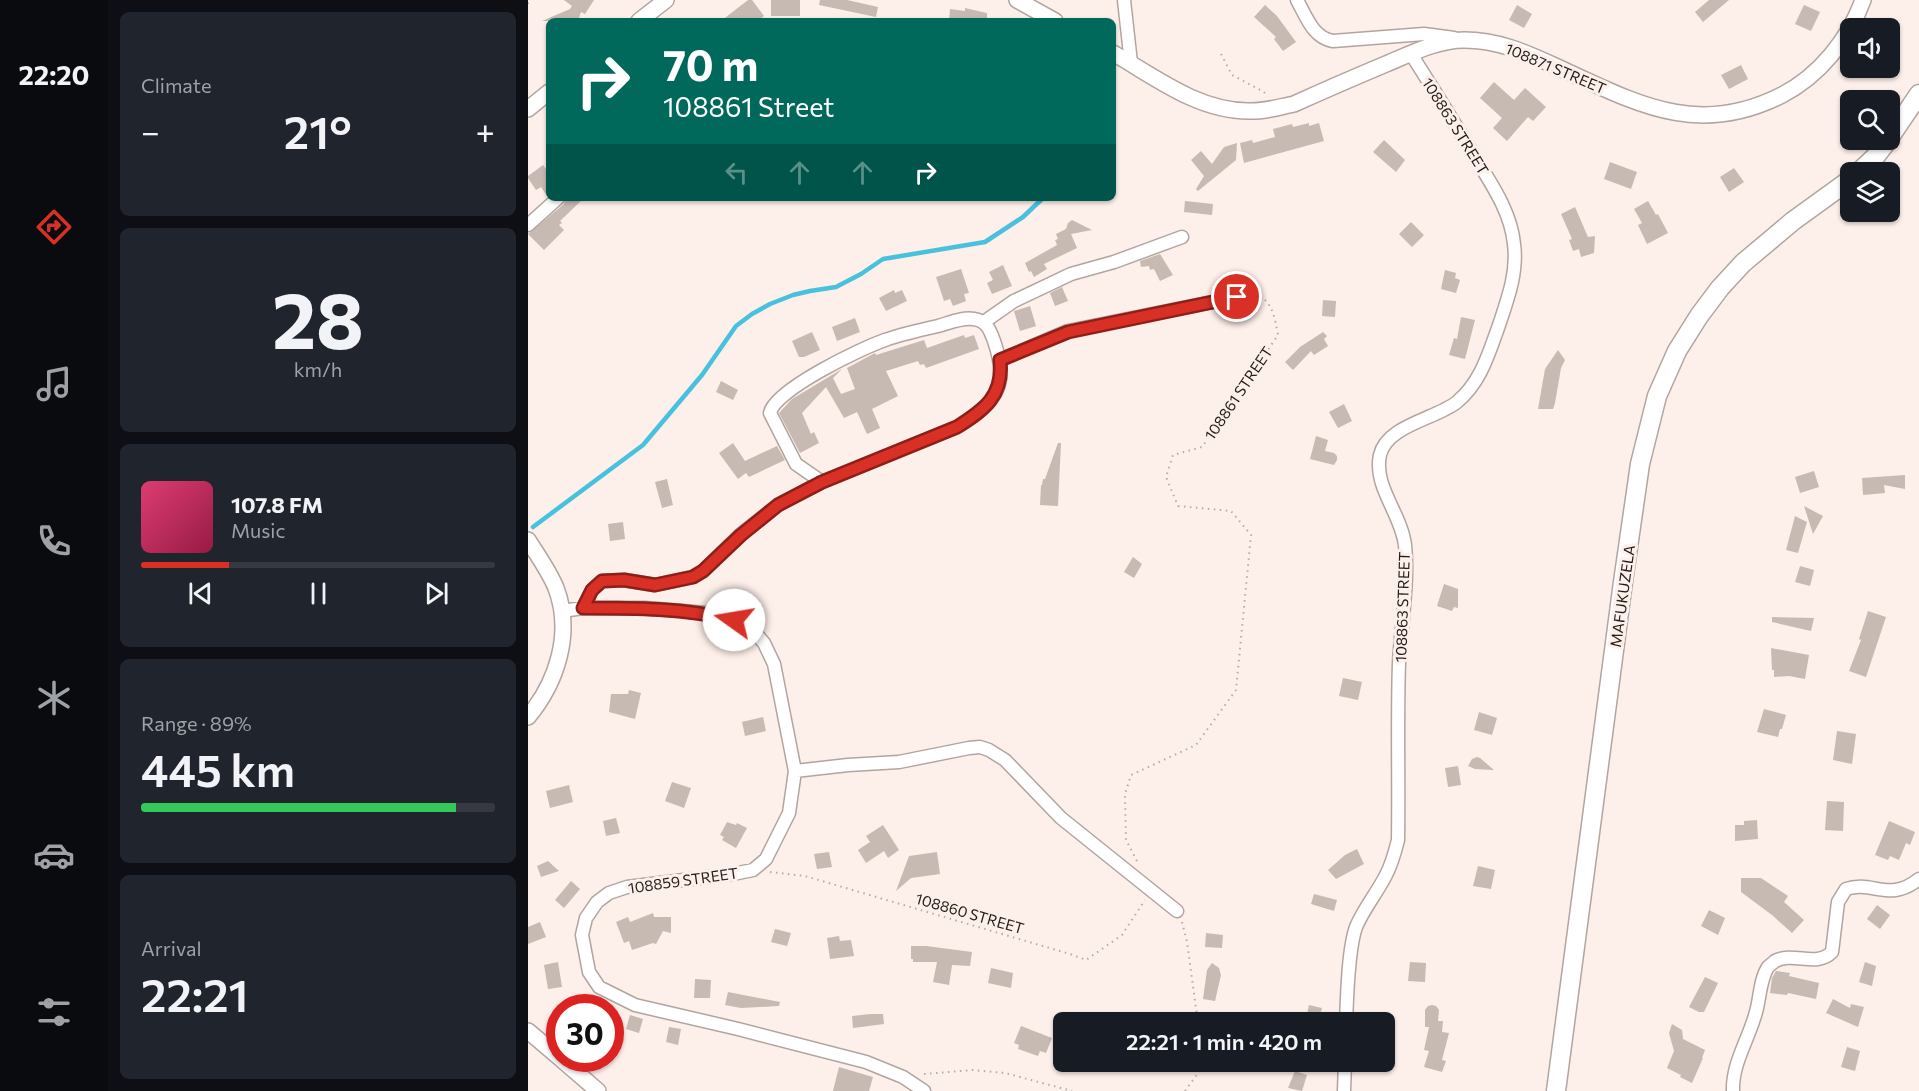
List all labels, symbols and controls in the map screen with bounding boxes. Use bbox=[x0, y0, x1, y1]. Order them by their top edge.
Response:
map controls bbox=[1840, 18, 1900, 222]
button: sound bbox=[1840, 18, 1900, 78]
text: 70 m bbox=[663, 38, 758, 90]
street label: 108871 STREET bbox=[1503, 39, 1609, 97]
icon: right bbox=[564, 42, 642, 120]
text: 22:20 bbox=[18, 58, 90, 91]
text: Climate bbox=[141, 73, 211, 97]
street label: 108863 STREET bbox=[1419, 74, 1493, 178]
text: 108861 Street bbox=[663, 90, 834, 123]
button: search bbox=[1840, 90, 1900, 150]
text: 21° bbox=[284, 103, 352, 158]
text: − bbox=[141, 110, 160, 151]
text: + bbox=[476, 110, 495, 151]
icon: left bbox=[720, 156, 753, 189]
icon: ahead bbox=[783, 156, 816, 189]
icon: ahead bbox=[846, 156, 879, 189]
icon: right bbox=[909, 156, 942, 189]
button: layers bbox=[1840, 162, 1900, 222]
icon: directions bbox=[33, 206, 75, 248]
text: 28 bbox=[272, 270, 364, 365]
pin bbox=[1211, 271, 1262, 322]
icon: arrive bbox=[1220, 280, 1253, 313]
street label: 108861 STREET bbox=[1200, 343, 1276, 443]
text: km/h bbox=[294, 357, 342, 381]
icon: music bbox=[33, 363, 75, 405]
text: 107.8 FM bbox=[231, 491, 323, 518]
text: Music bbox=[231, 518, 285, 542]
icon: phone bbox=[33, 520, 75, 562]
street label: MAFUKUZELA bbox=[1606, 544, 1638, 648]
street label: 108863 STREET bbox=[1391, 551, 1413, 663]
icon: previous bbox=[184, 577, 217, 610]
icon: pause bbox=[302, 577, 335, 610]
icon: next bbox=[420, 577, 453, 610]
position arrow bbox=[702, 588, 766, 652]
icon: climate bbox=[33, 677, 75, 719]
text: Range · 89% bbox=[141, 711, 252, 735]
text: 445 km bbox=[141, 741, 295, 796]
icon: car bbox=[33, 834, 75, 876]
street label: 108859 STREET bbox=[627, 863, 739, 897]
street label: 108860 STREET bbox=[914, 889, 1027, 937]
text: Arrival bbox=[141, 936, 202, 960]
text: 22:21 bbox=[141, 966, 249, 1021]
icon: filters bbox=[33, 991, 75, 1033]
speed limit sign: 30 bbox=[546, 994, 624, 1072]
text: 22:21 · 1 min · 420 m bbox=[1126, 1028, 1322, 1055]

